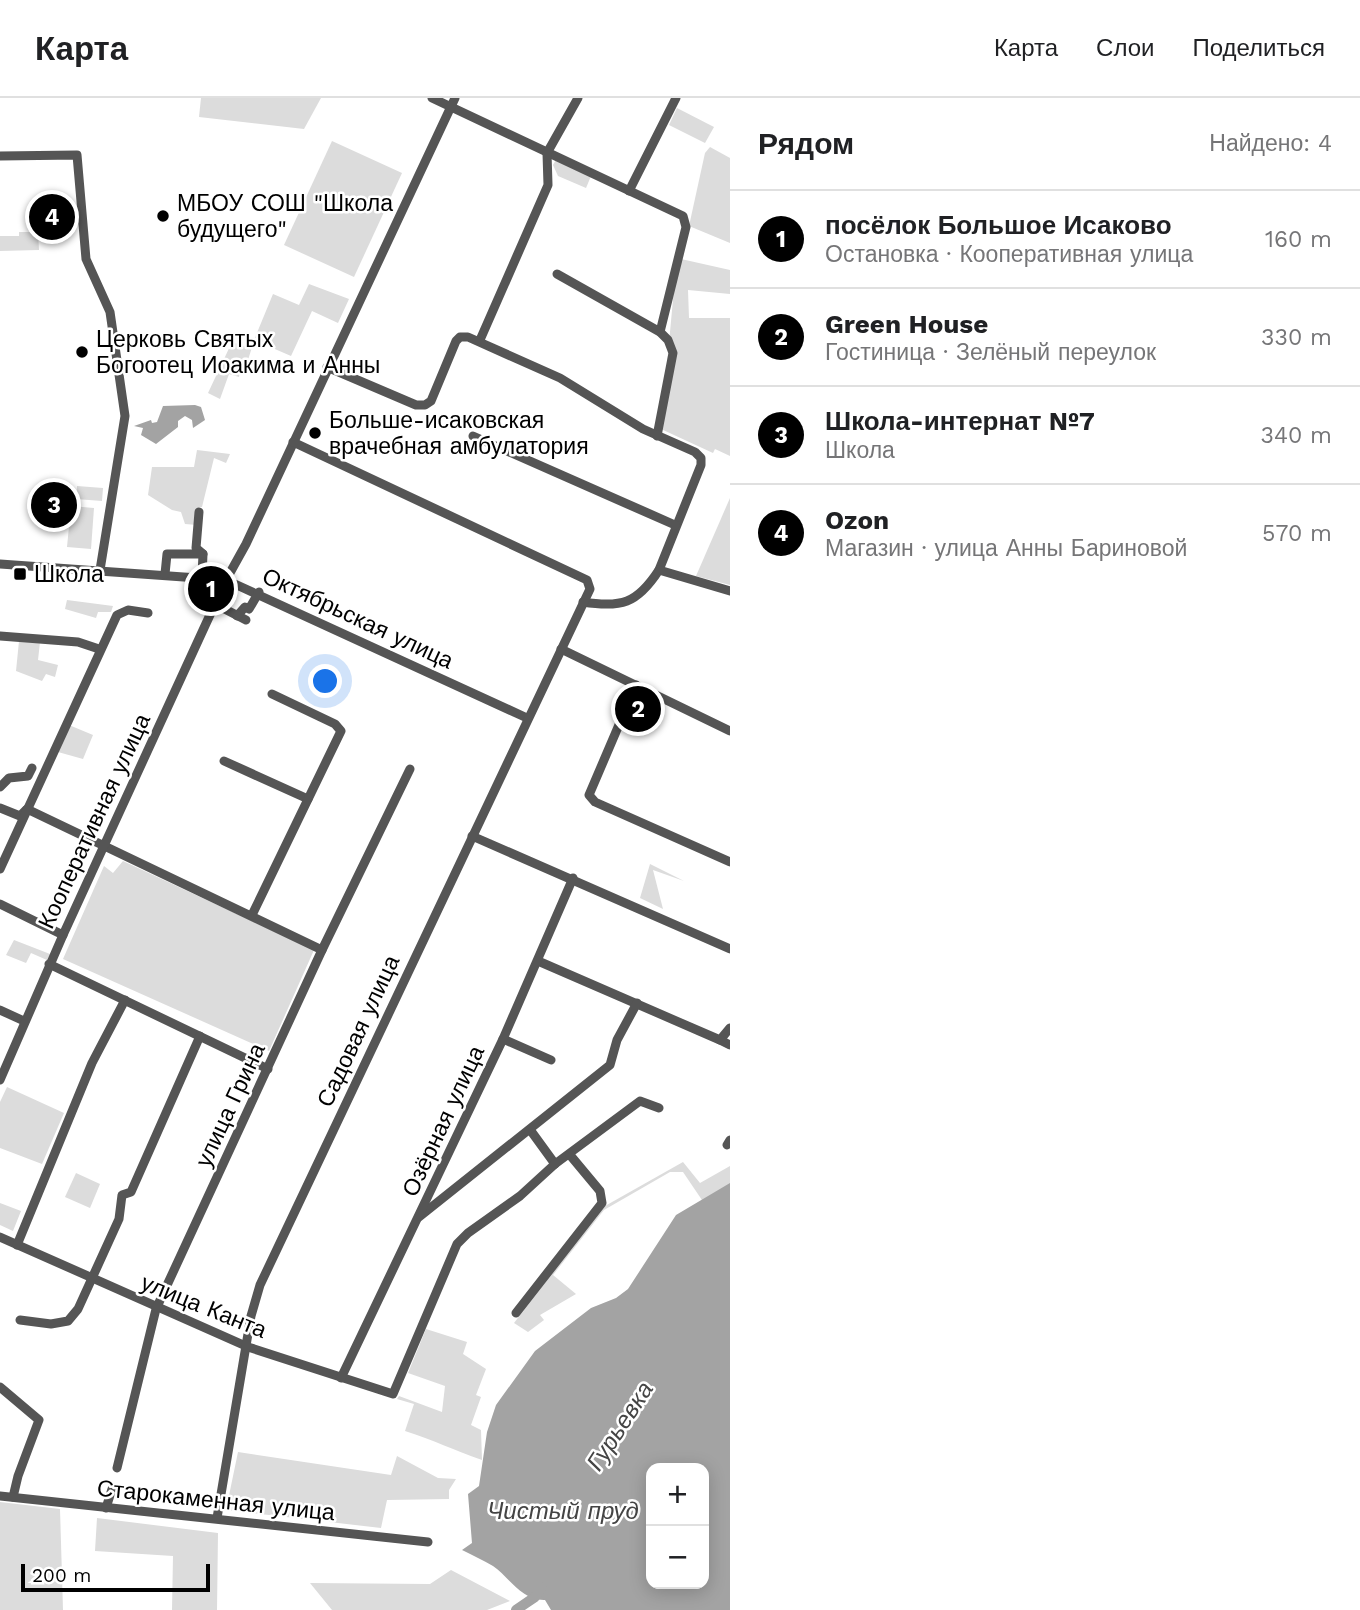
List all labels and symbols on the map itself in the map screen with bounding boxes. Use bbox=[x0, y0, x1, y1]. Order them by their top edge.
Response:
place label: МБОУ СОШ "Школа будущего" bbox=[177, 190, 393, 243]
pin: 4 bbox=[29, 191, 75, 243]
marker: МБОУ СОШ "Школа будущего" bbox=[155, 208, 171, 224]
place label: Церковь Святых Богоотец Иоакима и Анны bbox=[96, 326, 380, 379]
marker: Церковь Святых Богоотец Иоакима и Анны bbox=[74, 344, 90, 360]
place label: Больше-исаковская врачебная амбулатория bbox=[329, 407, 589, 460]
marker: Больше-исаковская врачебная амбулатория bbox=[307, 425, 323, 441]
pin: 3 bbox=[31, 479, 77, 531]
place label: Школа bbox=[34, 561, 104, 588]
street label: Октябрьская улица bbox=[258, 562, 458, 675]
pin: 1 bbox=[188, 563, 234, 615]
marker: Школа bbox=[12, 566, 28, 582]
your location bbox=[308, 664, 342, 698]
pin: 2 bbox=[615, 683, 661, 735]
street label: Кооперативная улица bbox=[33, 709, 156, 933]
street label: Садовая улица bbox=[312, 951, 405, 1111]
street label: улица Грина bbox=[190, 1039, 271, 1171]
street label: Озёрная улица bbox=[397, 1041, 490, 1201]
street label: улица Канта bbox=[137, 1269, 271, 1344]
water label: Гурьевка bbox=[581, 1376, 659, 1476]
street label: Старокаменная улица bbox=[96, 1475, 336, 1526]
water label: Чистый пруд bbox=[487, 1497, 639, 1525]
scale bar bbox=[21, 1561, 210, 1593]

